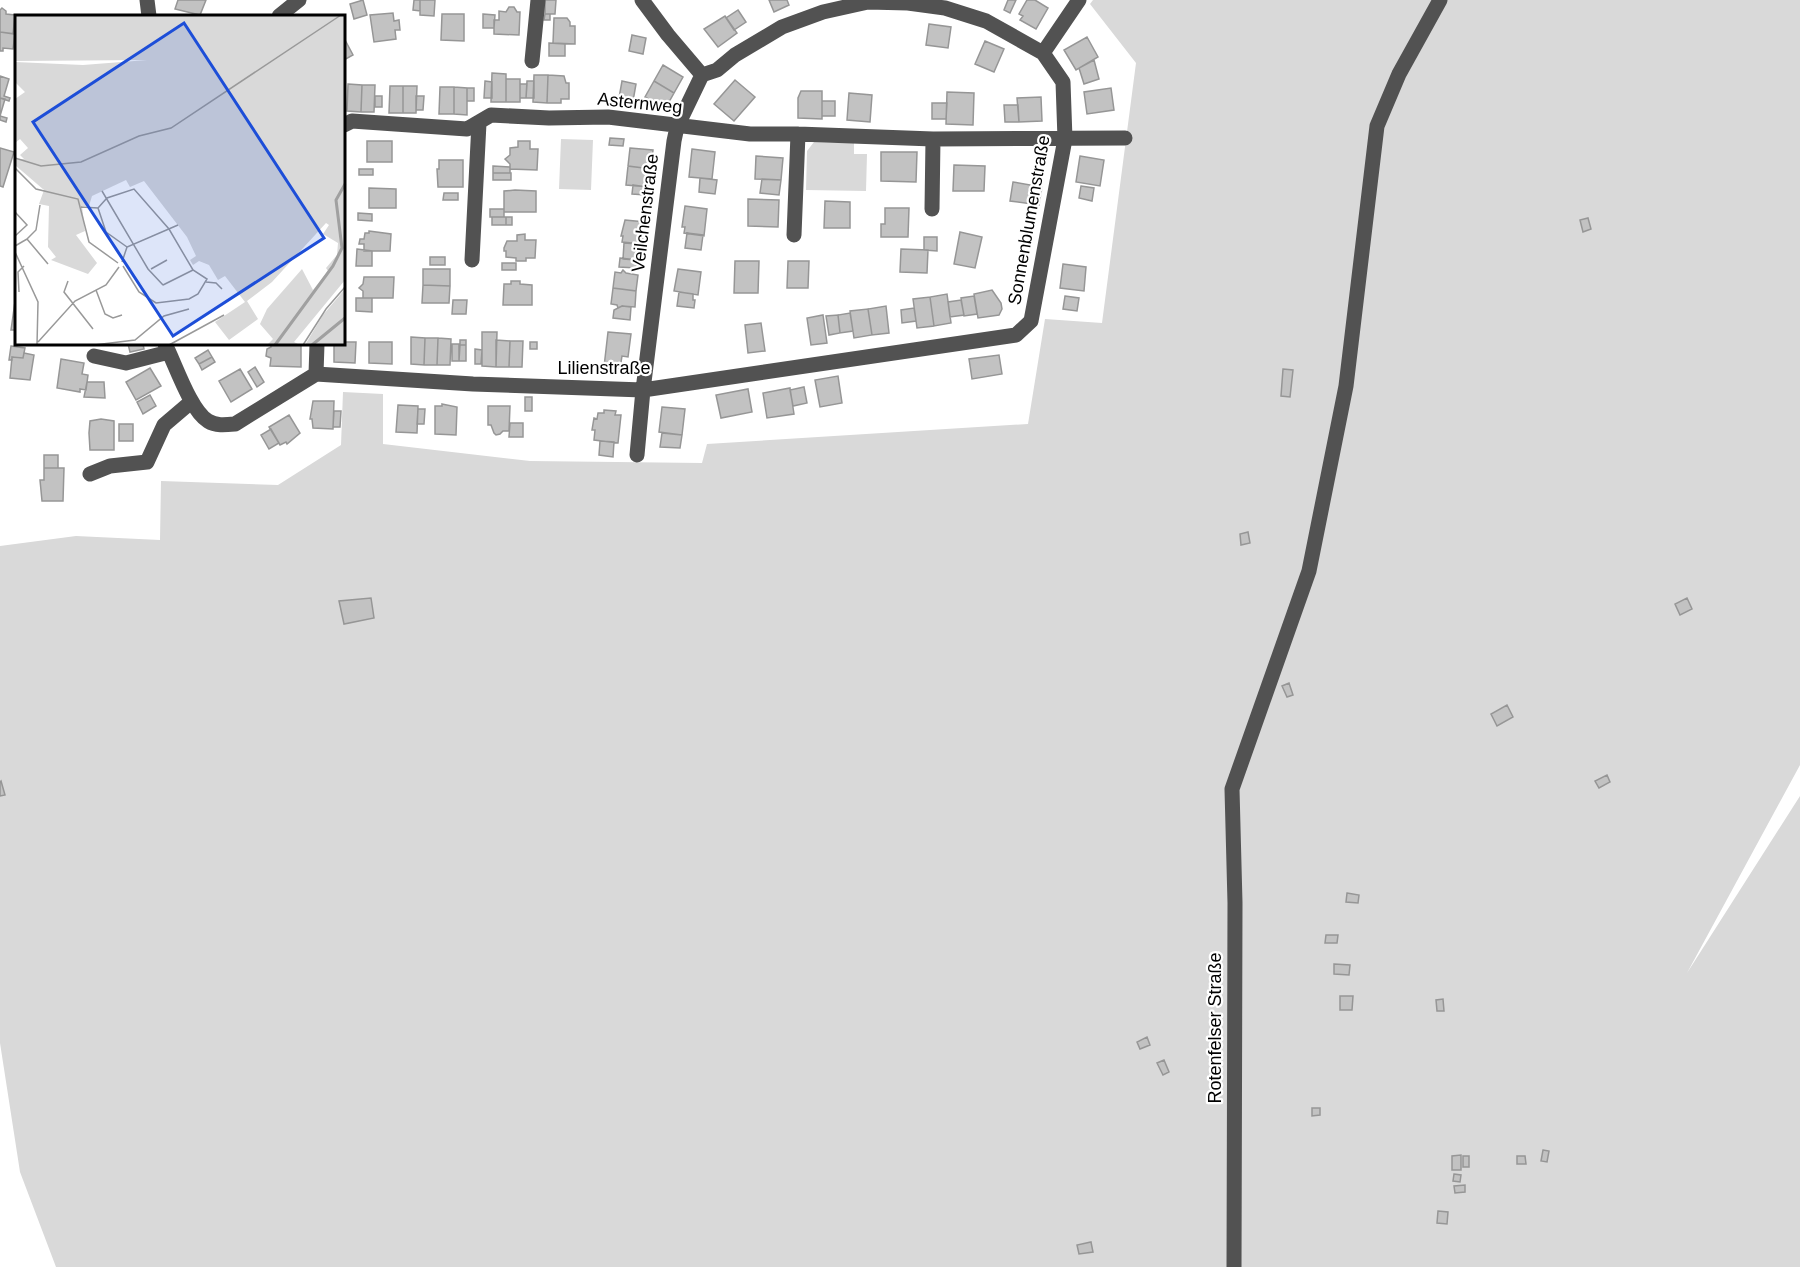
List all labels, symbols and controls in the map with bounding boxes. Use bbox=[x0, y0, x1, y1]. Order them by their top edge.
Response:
inset map bbox=[15, 15, 345, 345]
street label: Asternweg bbox=[597, 89, 683, 117]
street label: Sonnenblumenstraße bbox=[1004, 134, 1054, 306]
street label: Veilchenstraße bbox=[628, 153, 662, 273]
street label: Lilienstraße bbox=[557, 358, 651, 378]
street label: Rotenfelser Straße bbox=[1205, 952, 1225, 1104]

